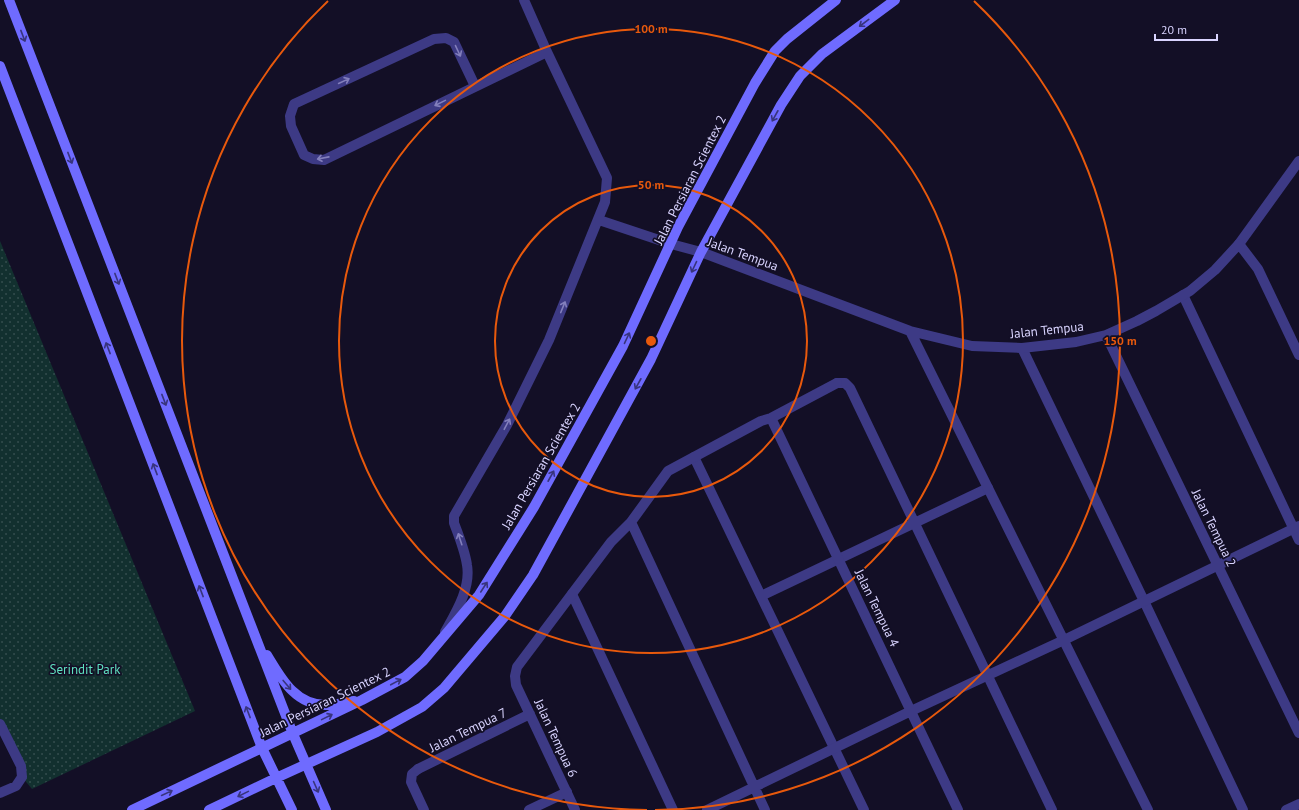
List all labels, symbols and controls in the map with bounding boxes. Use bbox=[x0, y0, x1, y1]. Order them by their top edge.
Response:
scale bar bbox=[1155, 16, 1217, 42]
one-way arrow bbox=[858, 19, 869, 27]
text: 100 m bbox=[634, 21, 668, 36]
text: 20 m bbox=[1161, 22, 1187, 37]
one-way arrow bbox=[20, 30, 28, 42]
one-way arrow bbox=[455, 45, 462, 57]
one-way arrow bbox=[338, 77, 350, 84]
one-way arrow bbox=[434, 100, 446, 107]
one-way arrow bbox=[771, 110, 779, 122]
street label: Jalan Persiaran Scientex 2 bbox=[649, 112, 730, 249]
one-way arrow bbox=[67, 151, 75, 163]
one-way arrow bbox=[316, 155, 329, 163]
text: 50 m bbox=[638, 177, 664, 192]
street label: Jalan Tempua bbox=[704, 233, 781, 275]
one-way arrow bbox=[690, 261, 697, 273]
one-way arrow bbox=[114, 272, 122, 284]
one-way arrow bbox=[560, 301, 567, 313]
street label: Jalan Tempua bbox=[1008, 318, 1085, 342]
one-way arrow bbox=[624, 332, 631, 344]
text: 150 m bbox=[1103, 333, 1137, 348]
centre of rings bbox=[644, 334, 658, 348]
one-way arrow bbox=[104, 342, 112, 354]
one-way arrow bbox=[633, 378, 641, 390]
one-way arrow bbox=[160, 394, 168, 406]
street label: Jalan Persiaran Scientex 2 bbox=[497, 400, 584, 533]
one-way arrow bbox=[504, 418, 511, 430]
one-way arrow bbox=[150, 464, 158, 476]
one-way arrow bbox=[548, 470, 556, 482]
street label: Jalan Tempua 2 bbox=[1187, 485, 1240, 570]
one-way arrow bbox=[455, 534, 463, 546]
street label: Jalan Tempua 4 bbox=[850, 565, 903, 650]
one-way arrow bbox=[480, 582, 488, 593]
one-way arrow bbox=[197, 585, 205, 597]
park label: Serindit Park bbox=[50, 661, 121, 678]
street label: Jalan Persiaran Scientex 2 bbox=[256, 663, 393, 741]
one-way arrow bbox=[390, 678, 402, 685]
one-way arrow bbox=[282, 680, 291, 691]
street label: Jalan Tempua 6 bbox=[530, 695, 582, 780]
street label: Jalan Tempua 7 bbox=[425, 704, 510, 757]
one-way arrow bbox=[244, 706, 252, 718]
one-way arrow bbox=[321, 713, 333, 720]
one-way arrow bbox=[313, 781, 320, 793]
one-way arrow bbox=[161, 789, 173, 796]
one-way arrow bbox=[237, 791, 249, 798]

